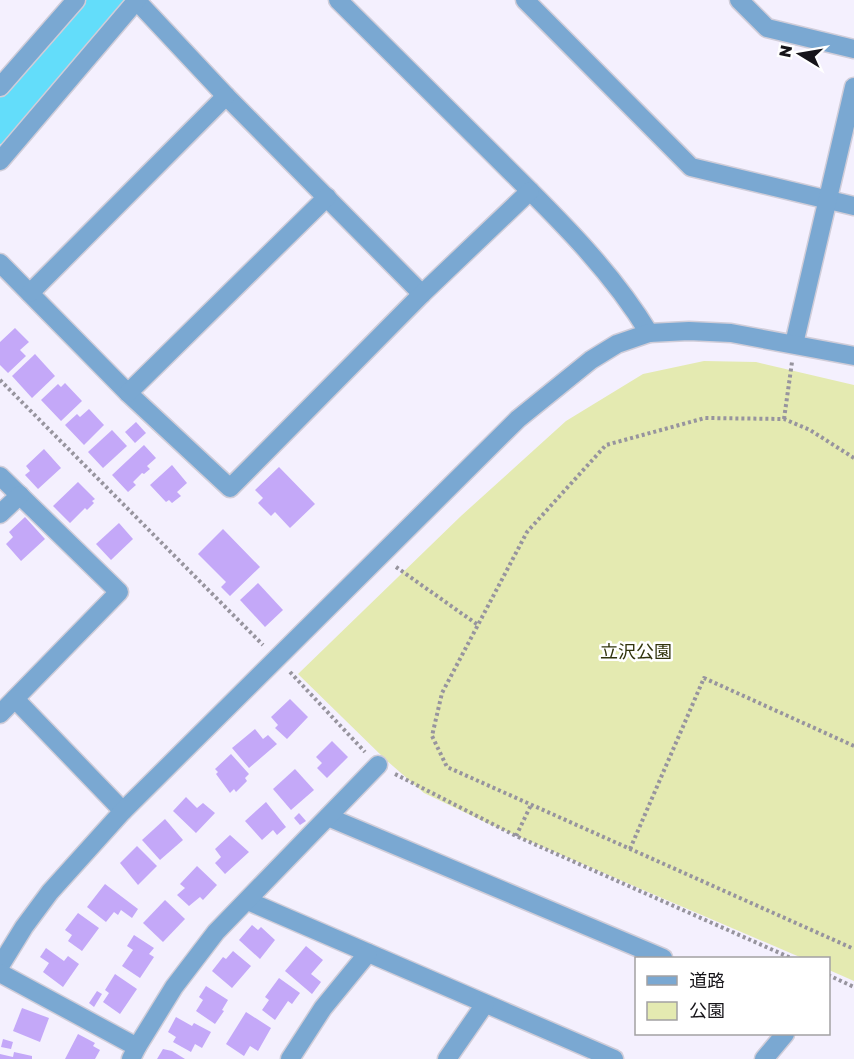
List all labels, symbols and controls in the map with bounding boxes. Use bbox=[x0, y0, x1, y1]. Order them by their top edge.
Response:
north arrow bbox=[770, 24, 830, 84]
text: N bbox=[774, 43, 796, 59]
park label: 立沢公園 bbox=[600, 640, 672, 662]
legend bbox=[635, 957, 830, 1035]
text: 道路 bbox=[689, 969, 725, 991]
text: 公園 bbox=[689, 999, 725, 1021]

